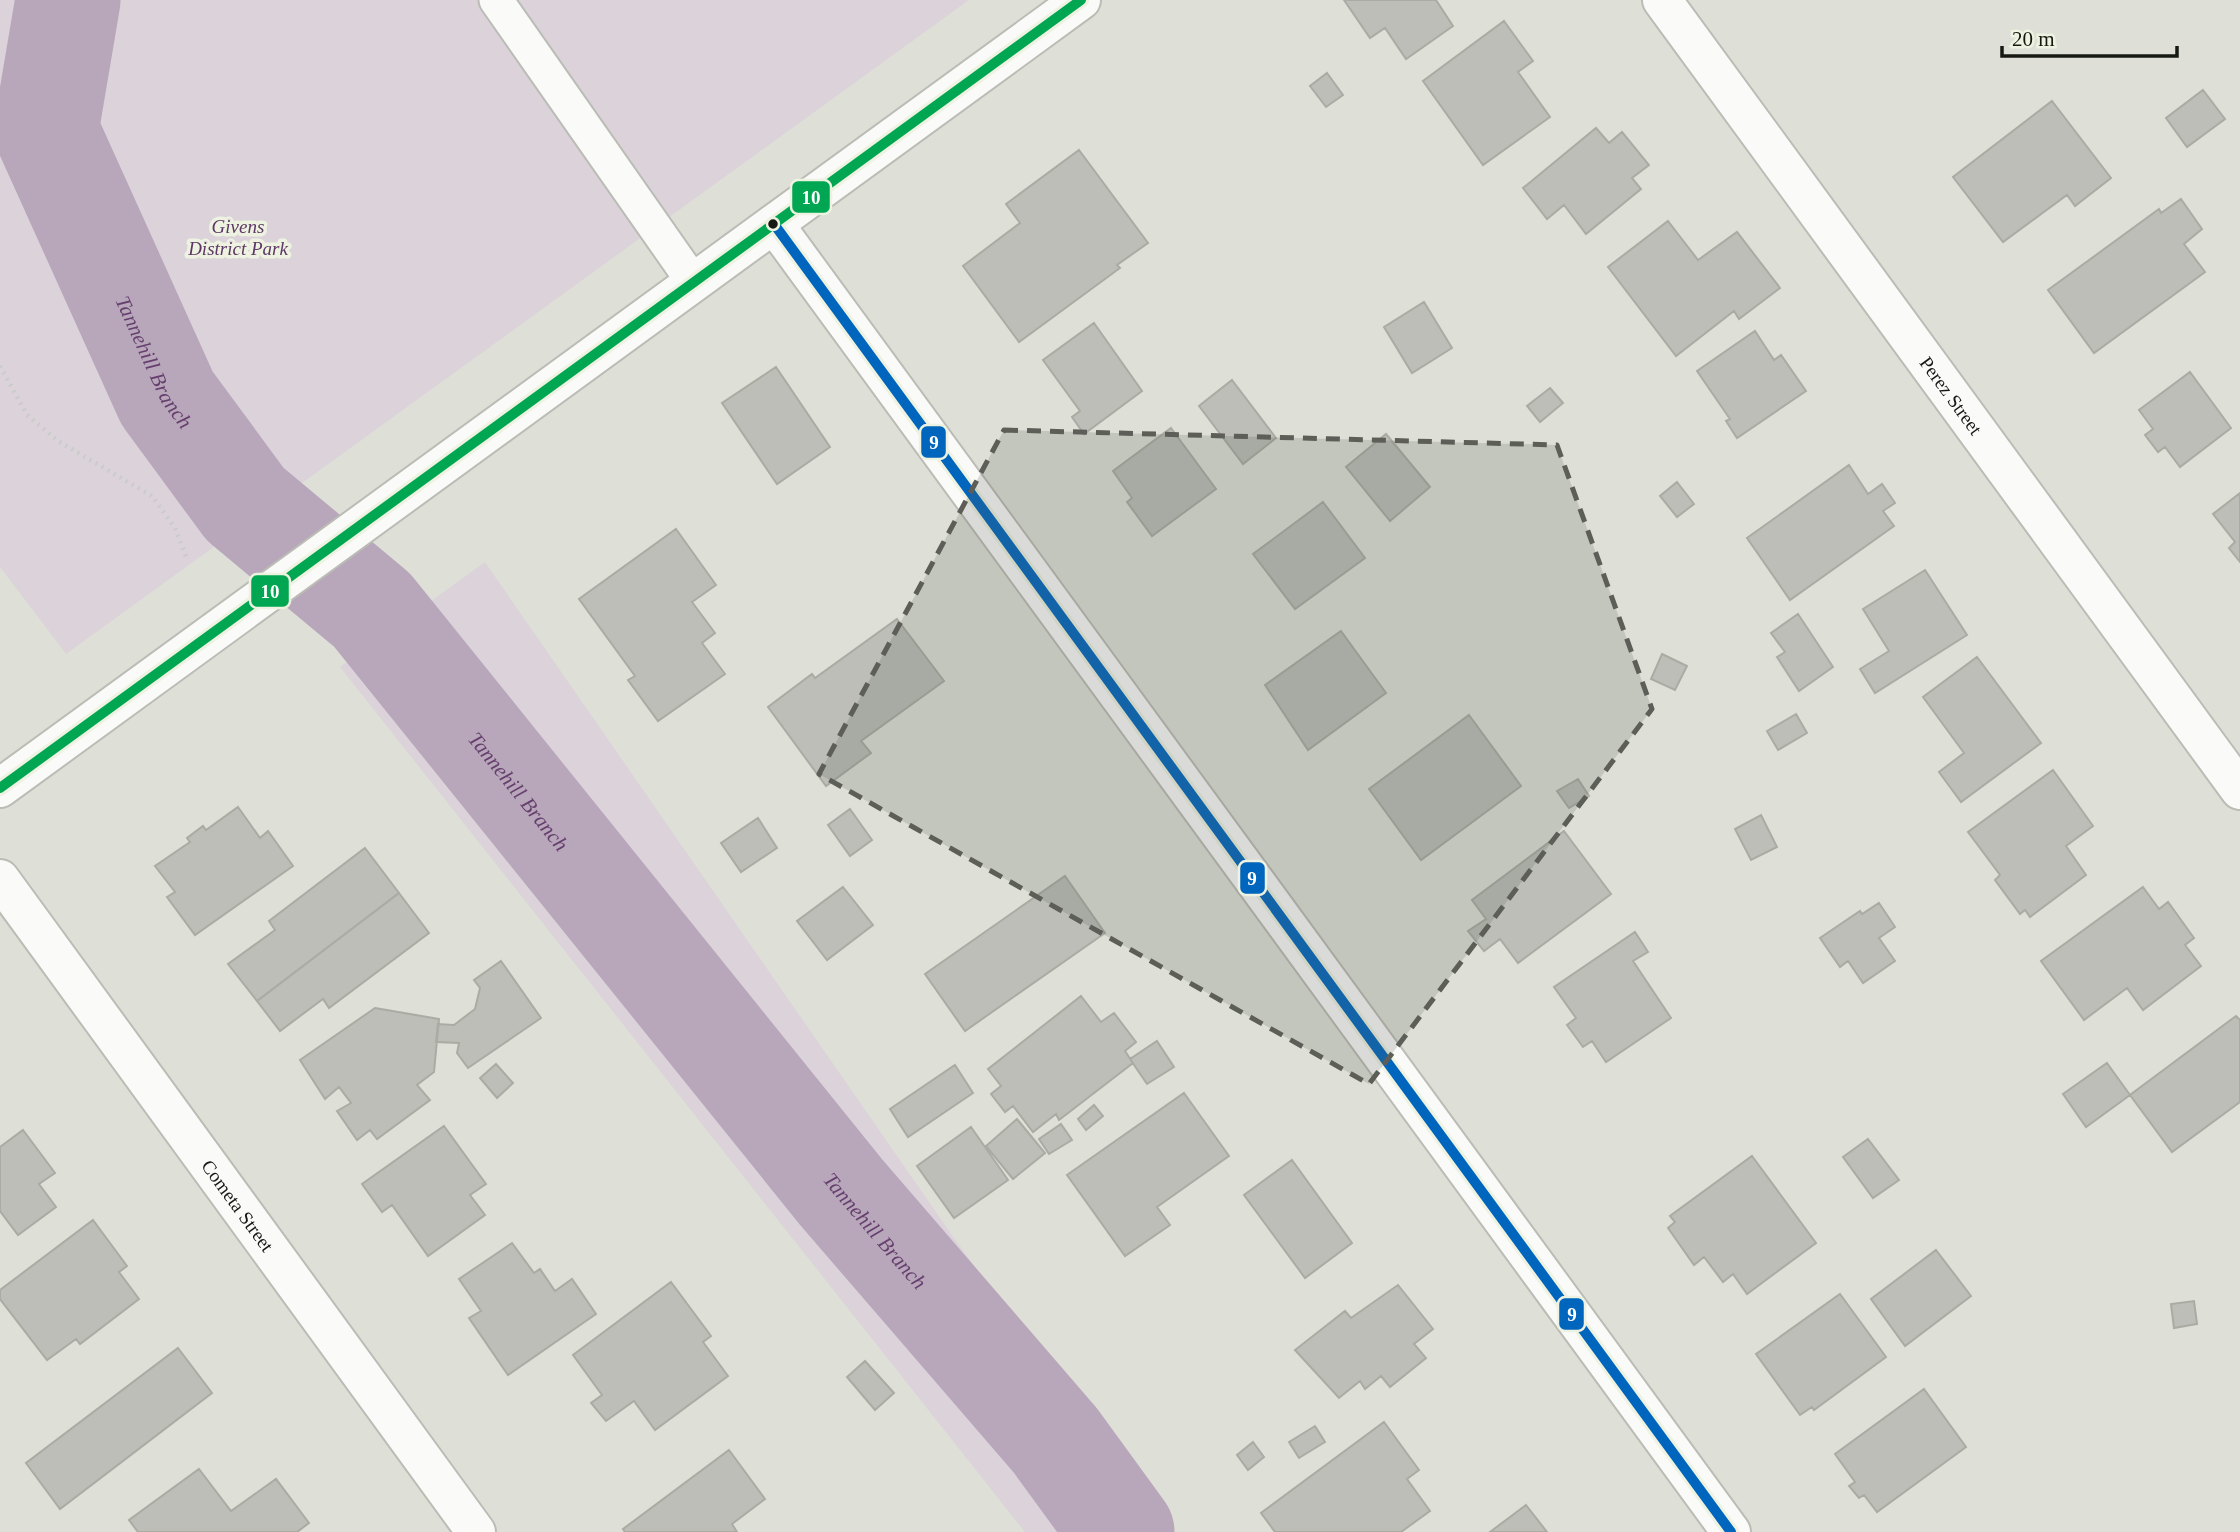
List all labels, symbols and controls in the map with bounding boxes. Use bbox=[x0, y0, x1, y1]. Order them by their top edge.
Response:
scale bar bbox=[2002, 14, 2177, 58]
text: 20 m bbox=[2012, 27, 2055, 51]
line badge: 10 bbox=[791, 180, 831, 214]
text: 10 bbox=[802, 187, 821, 208]
park label: Givens District Park bbox=[187, 216, 288, 259]
unlabelled marker bbox=[766, 217, 780, 231]
water label: Tannehill Branch bbox=[110, 292, 197, 433]
street label: Perez Street bbox=[1916, 352, 1987, 439]
line badge: 9 bbox=[920, 425, 947, 459]
text: 9 bbox=[929, 432, 939, 453]
line badge: 10 bbox=[250, 574, 290, 608]
text: 10 bbox=[261, 581, 280, 602]
water label: Tannehill Branch bbox=[463, 727, 573, 856]
line badge: 9 bbox=[1239, 861, 1266, 895]
text: 9 bbox=[1247, 868, 1257, 889]
street label: Cometa Street bbox=[198, 1156, 279, 1256]
water label: Tannehill Branch bbox=[818, 1168, 931, 1294]
line badge: 9 bbox=[1558, 1297, 1585, 1331]
text: 9 bbox=[1567, 1304, 1577, 1325]

